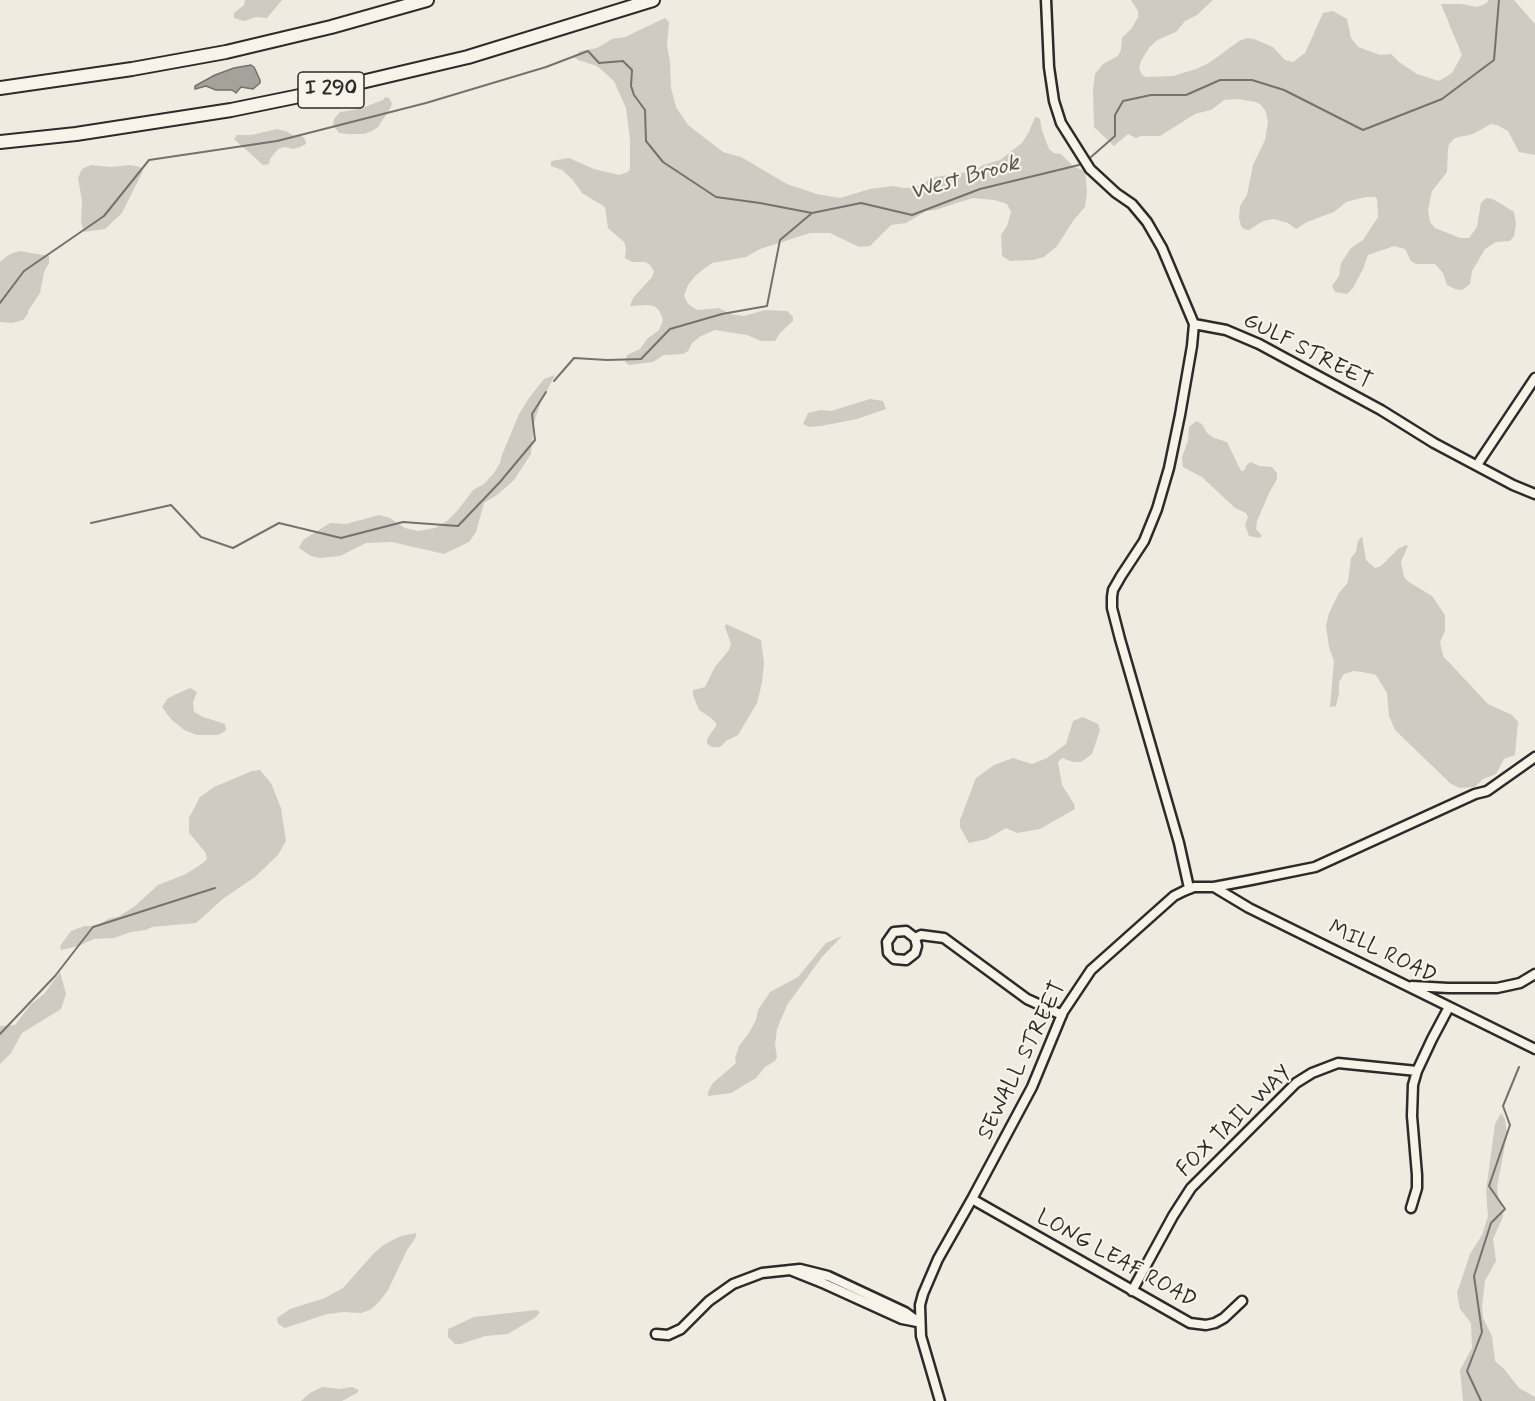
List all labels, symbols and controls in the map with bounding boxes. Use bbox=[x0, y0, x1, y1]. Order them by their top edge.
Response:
road number: I 290 bbox=[298, 72, 364, 108]
water label: West Brook bbox=[907, 150, 1023, 208]
street label: GULF STREET bbox=[1238, 308, 1376, 396]
street label: MILL ROAD bbox=[1324, 915, 1440, 991]
street label: SEWALL STREET bbox=[973, 978, 1073, 1144]
street label: FOX TAIL WAY bbox=[1172, 1061, 1298, 1183]
street label: LONG LEAF ROAD bbox=[1031, 1205, 1201, 1315]

